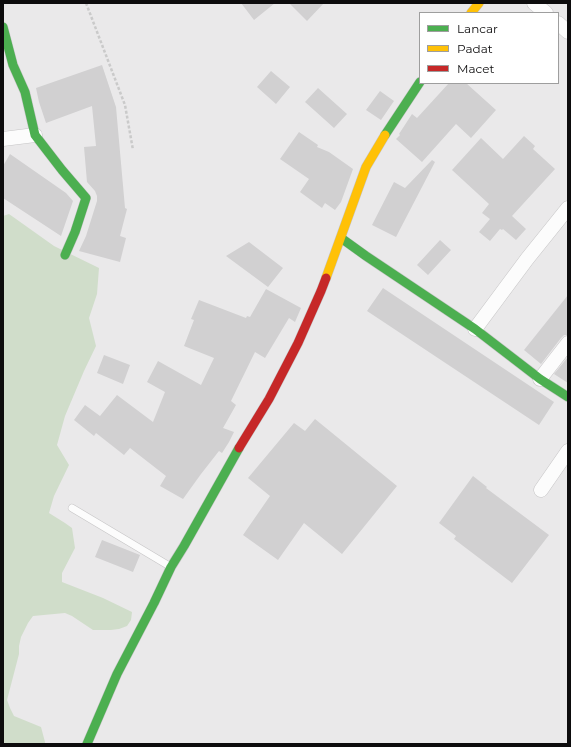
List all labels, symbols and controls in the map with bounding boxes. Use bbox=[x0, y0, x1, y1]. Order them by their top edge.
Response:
legend bbox=[419, 12, 559, 84]
text: Lancar bbox=[457, 21, 498, 36]
text: Padat bbox=[457, 41, 493, 56]
text: Macet bbox=[457, 61, 494, 76]

